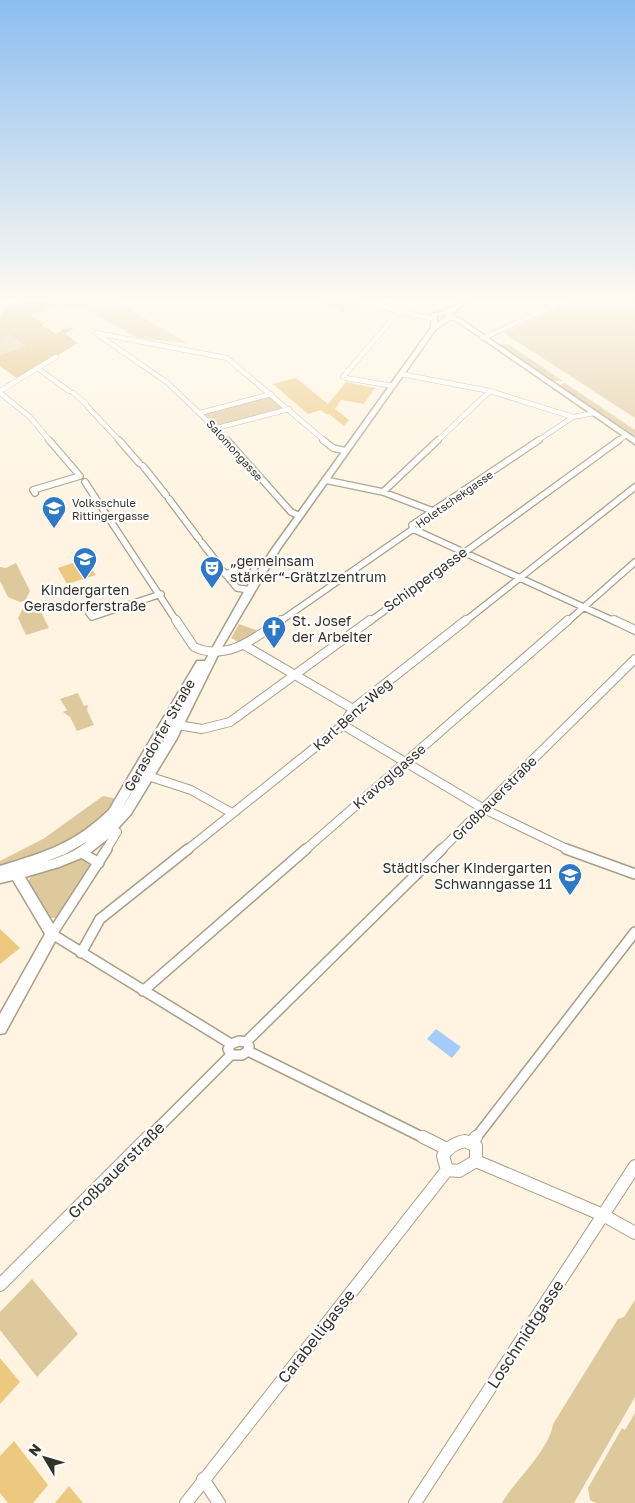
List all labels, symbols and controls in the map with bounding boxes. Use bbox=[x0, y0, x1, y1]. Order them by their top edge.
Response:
street label: Salomongasse bbox=[204, 417, 266, 483]
street label: Holetschekgasse bbox=[413, 468, 495, 530]
school or university icon: Volksschule Rittingergasse bbox=[41, 495, 67, 529]
place label: Volksschule Rittingergasse bbox=[72, 496, 149, 522]
street label: Schippergasse bbox=[380, 543, 470, 615]
school or university icon: Kindergarten Gerasdorferstraße bbox=[72, 546, 98, 580]
place label: „gemeinsam stärker“-Grätzlzentrum bbox=[230, 552, 386, 585]
theatre icon: „gemeinsam stärker“-Grätzlzentrum bbox=[199, 555, 225, 589]
place label: Kindergarten Gerasdorferstraße bbox=[24, 581, 146, 614]
place label: St. Josef der Arbeiter bbox=[292, 612, 373, 645]
church icon: St. Josef der Arbeiter bbox=[261, 615, 287, 649]
street label: Karl-Benz-Weg bbox=[309, 674, 395, 754]
street label: Gerasdorfer Straße bbox=[120, 676, 198, 794]
street label: Kravoglgasse bbox=[349, 740, 429, 812]
street label: Großbauerstraße bbox=[448, 752, 540, 844]
place label: Städtischer Kindergarten Schwanngasse 11 bbox=[382, 859, 552, 892]
school or university icon: Städtischer Kindergarten Schwanngasse 11 bbox=[557, 862, 583, 896]
street label: Großbauerstraße bbox=[63, 1117, 169, 1223]
street label: Loschmidtgasse bbox=[482, 1276, 568, 1392]
street label: Carabelligasse bbox=[273, 1285, 359, 1387]
north arrow bbox=[20, 1433, 70, 1483]
text: N bbox=[24, 1440, 44, 1459]

